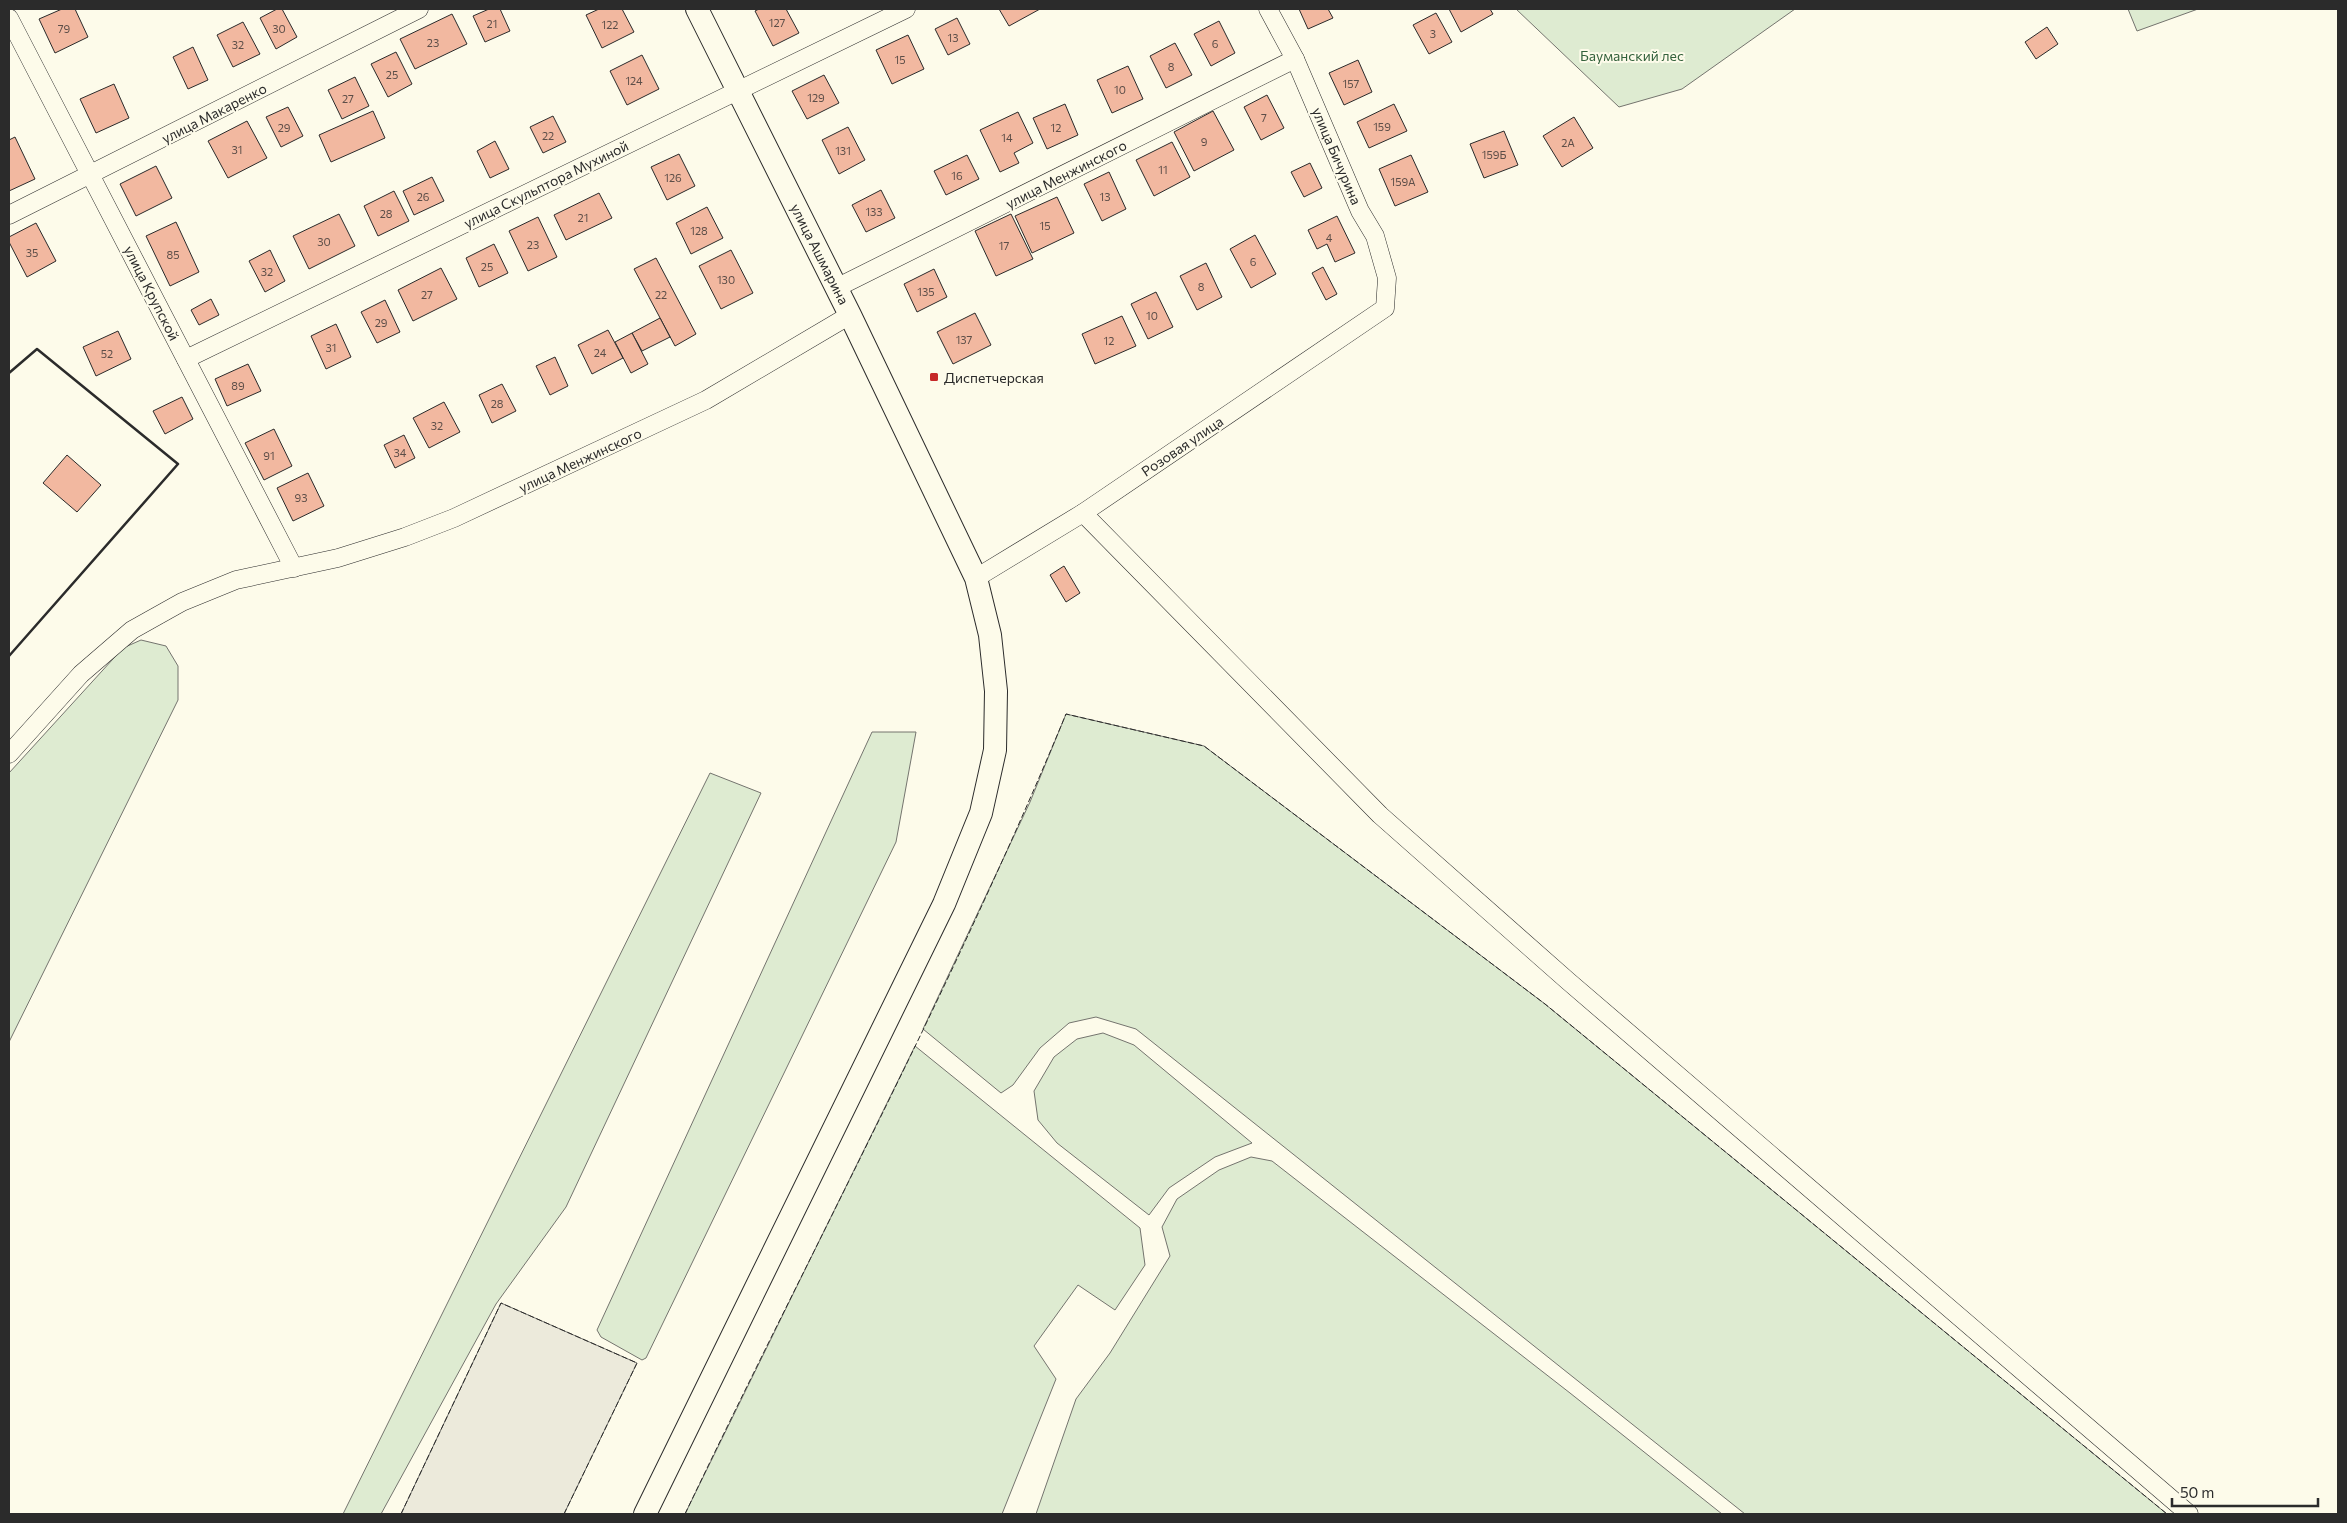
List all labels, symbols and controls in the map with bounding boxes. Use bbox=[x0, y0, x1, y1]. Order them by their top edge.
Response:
house number: 127 bbox=[769, 16, 785, 29]
house number: 21 bbox=[487, 17, 497, 30]
house number: 122 bbox=[602, 18, 618, 31]
house number: 79 bbox=[58, 22, 71, 35]
house number: 30 bbox=[272, 22, 286, 35]
house number: 3 bbox=[1430, 27, 1436, 40]
house number: 13 bbox=[948, 31, 958, 44]
house number: 23 bbox=[427, 36, 439, 49]
house number: 6 bbox=[1212, 37, 1219, 50]
house number: 32 bbox=[232, 38, 244, 51]
park label: Бауманский лес bbox=[1580, 47, 1684, 64]
house number: 15 bbox=[894, 53, 906, 66]
house number: 8 bbox=[1168, 60, 1175, 73]
house number: 25 bbox=[386, 68, 398, 81]
house number: 124 bbox=[625, 74, 643, 87]
house number: 157 bbox=[1343, 77, 1360, 90]
street label: улица Макаренко bbox=[159, 79, 269, 147]
house number: 10 bbox=[1114, 83, 1126, 96]
house number: 129 bbox=[807, 91, 825, 104]
house number: 27 bbox=[342, 92, 354, 105]
street label: улица Бичурина bbox=[1309, 105, 1365, 207]
house number: 7 bbox=[1261, 111, 1267, 124]
house number: 159 bbox=[1373, 120, 1391, 133]
house number: 29 bbox=[278, 121, 291, 134]
house number: 12 bbox=[1051, 121, 1061, 134]
house number: 22 bbox=[542, 129, 554, 142]
house number: 14 bbox=[1001, 131, 1013, 144]
house number: 9 bbox=[1201, 135, 1208, 148]
street label: улица Менжинского bbox=[1003, 136, 1129, 212]
house number: 2А bbox=[1561, 136, 1575, 149]
street label: улица Скульптора Мухиной bbox=[461, 137, 631, 231]
house number: 31 bbox=[232, 143, 242, 156]
house number: 131 bbox=[835, 144, 851, 157]
house number: 159Б bbox=[1482, 148, 1506, 161]
house number: 11 bbox=[1158, 163, 1168, 176]
house number: 16 bbox=[951, 169, 963, 182]
house number: 126 bbox=[664, 171, 682, 184]
house number: 159А bbox=[1390, 175, 1416, 188]
house number: 26 bbox=[417, 190, 430, 203]
house number: 13 bbox=[1100, 190, 1110, 203]
street label: улица Ашмарина bbox=[787, 201, 853, 307]
house number: 133 bbox=[865, 205, 883, 218]
house number: 28 bbox=[380, 207, 393, 220]
house number: 21 bbox=[578, 211, 588, 224]
house number: 15 bbox=[1039, 219, 1051, 232]
house number: 128 bbox=[690, 224, 708, 237]
house number: 4 bbox=[1326, 231, 1333, 244]
house number: 30 bbox=[317, 235, 331, 248]
house number: 23 bbox=[527, 238, 539, 251]
house number: 17 bbox=[999, 239, 1009, 252]
street label: улица Крупской bbox=[121, 243, 183, 343]
house number: 35 bbox=[26, 246, 38, 259]
house number: 85 bbox=[167, 248, 180, 261]
house number: 6 bbox=[1250, 255, 1257, 268]
house number: 25 bbox=[481, 260, 493, 273]
house number: 32 bbox=[261, 265, 273, 278]
house number: 130 bbox=[717, 273, 735, 286]
house number: 8 bbox=[1198, 280, 1205, 293]
house number: 135 bbox=[917, 285, 935, 298]
house number: 27 bbox=[421, 288, 433, 301]
house number: 22 bbox=[655, 288, 667, 301]
house number: 10 bbox=[1146, 309, 1158, 322]
house number: 29 bbox=[375, 316, 388, 329]
house number: 137 bbox=[956, 333, 973, 346]
house number: 12 bbox=[1104, 334, 1114, 347]
house number: 31 bbox=[326, 341, 336, 354]
house number: 24 bbox=[594, 346, 607, 359]
house number: 52 bbox=[101, 347, 113, 360]
place label: Диспетчерская bbox=[944, 369, 1044, 386]
marker: Диспетчерская bbox=[928, 371, 940, 383]
house number: 89 bbox=[231, 379, 245, 392]
house number: 28 bbox=[491, 397, 504, 410]
street label: Розовая улица bbox=[1138, 412, 1226, 480]
house number: 32 bbox=[431, 419, 443, 432]
street label: улица Менжинского bbox=[516, 424, 644, 496]
house number: 34 bbox=[394, 446, 407, 459]
house number: 91 bbox=[263, 449, 275, 462]
house number: 93 bbox=[295, 491, 307, 504]
scale bar bbox=[2172, 1476, 2318, 1508]
text: 50 m bbox=[2180, 1483, 2214, 1501]

